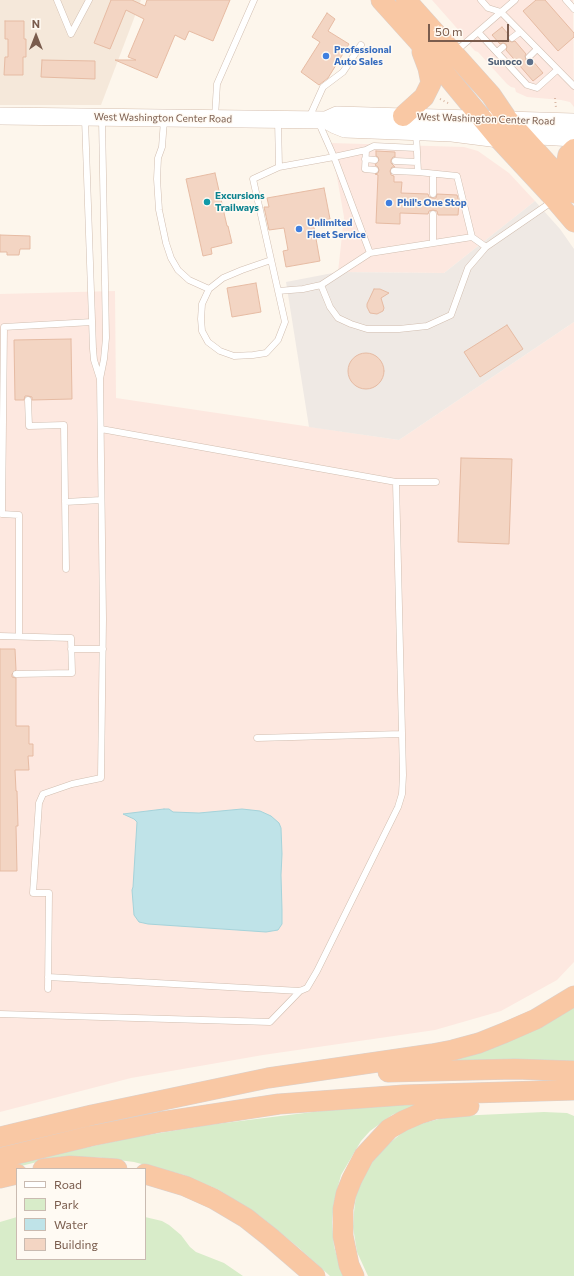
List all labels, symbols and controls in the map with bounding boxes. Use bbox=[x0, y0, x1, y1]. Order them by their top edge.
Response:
north arrow bbox=[16, 16, 56, 56]
scale bar bbox=[430, 16, 511, 42]
text: N bbox=[32, 17, 40, 30]
text: 50 m bbox=[435, 24, 463, 38]
place label: Professional Auto Sales bbox=[334, 44, 391, 68]
marker: Professional Auto Sales bbox=[321, 51, 331, 61]
place label: Sunoco bbox=[488, 56, 522, 68]
marker: Sunoco bbox=[525, 57, 535, 67]
street label: West Washington Center Road bbox=[94, 111, 232, 125]
street label: West Washington Center Road bbox=[417, 111, 555, 127]
place label: Excursions Trailways bbox=[215, 190, 265, 214]
marker: Excursions Trailways bbox=[202, 197, 212, 207]
place label: Phil's One Stop bbox=[397, 197, 467, 209]
marker: Phil's One Stop bbox=[384, 198, 394, 208]
place label: Unlimited Fleet Service bbox=[307, 217, 366, 240]
marker: Unlimited Fleet Service bbox=[294, 224, 304, 234]
legend bbox=[16, 1168, 146, 1260]
text: Road bbox=[54, 1177, 82, 1191]
text: Park bbox=[54, 1197, 79, 1211]
text: Water bbox=[54, 1217, 88, 1231]
text: Building bbox=[54, 1237, 98, 1251]

